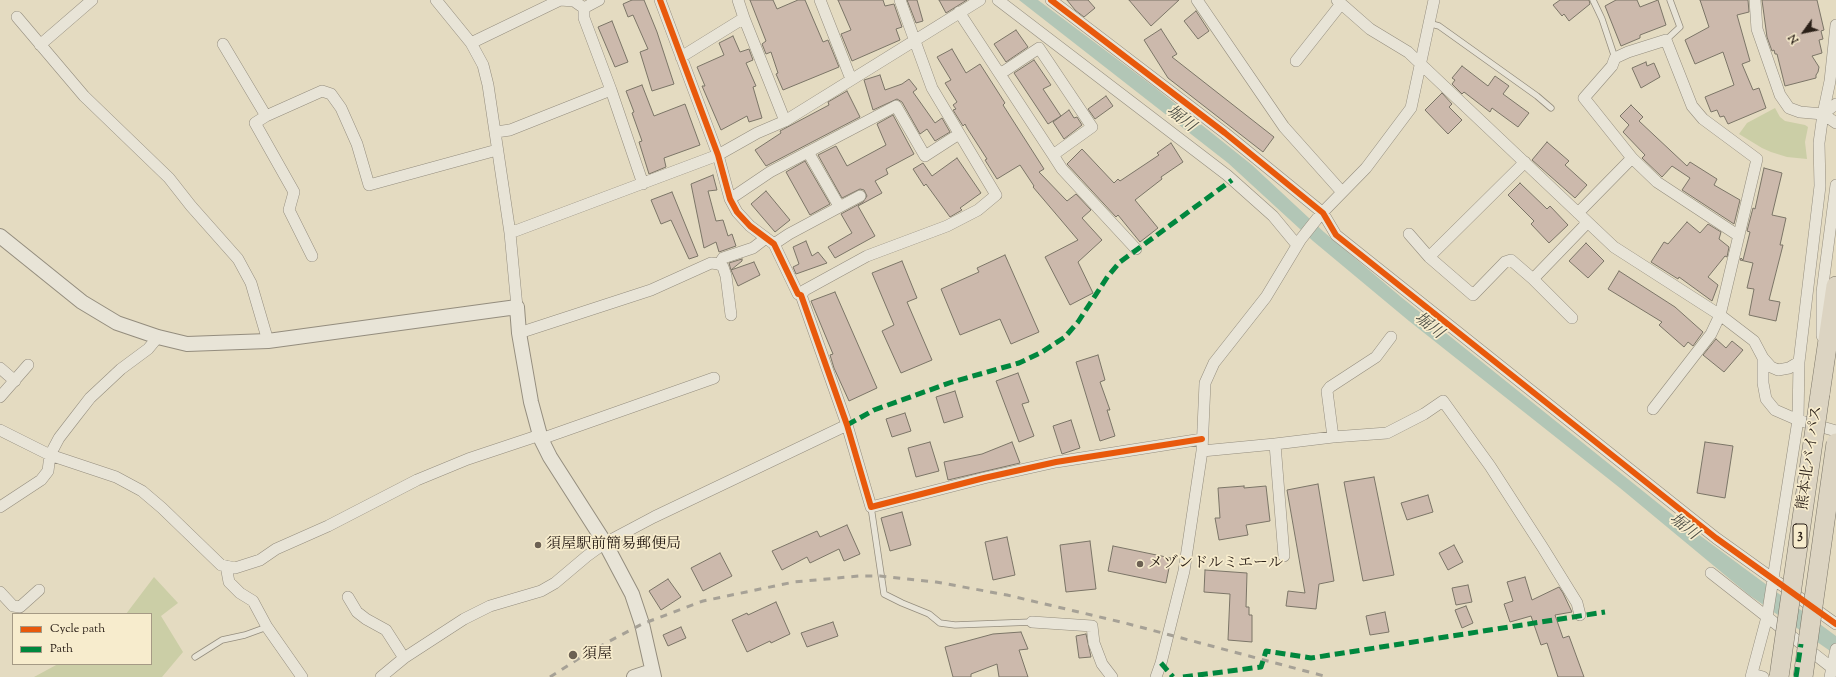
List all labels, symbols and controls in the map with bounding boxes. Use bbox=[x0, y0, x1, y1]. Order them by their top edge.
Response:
north arrow bbox=[1784, 12, 1824, 52]
text: N bbox=[1785, 30, 1803, 47]
water label: 堀川 bbox=[1161, 103, 1199, 137]
water label: 堀川 bbox=[1409, 310, 1447, 344]
street label: 熊本北バイパス bbox=[1795, 405, 1827, 511]
water label: 堀川 bbox=[1664, 511, 1702, 545]
road number: 3 bbox=[1793, 524, 1807, 548]
place label: 須屋駅前簡易郵便局 bbox=[546, 536, 681, 554]
marker: 須屋駅前簡易郵便局 bbox=[533, 540, 543, 550]
place label: メゾンドルミエール bbox=[1148, 555, 1283, 573]
marker: メゾンドルミエール bbox=[1135, 559, 1145, 569]
legend bbox=[12, 613, 152, 665]
text: Cycle path bbox=[50, 620, 105, 638]
text: Path bbox=[50, 640, 73, 658]
place label: 須屋 bbox=[582, 646, 612, 664]
marker: 須屋 bbox=[567, 649, 579, 661]

